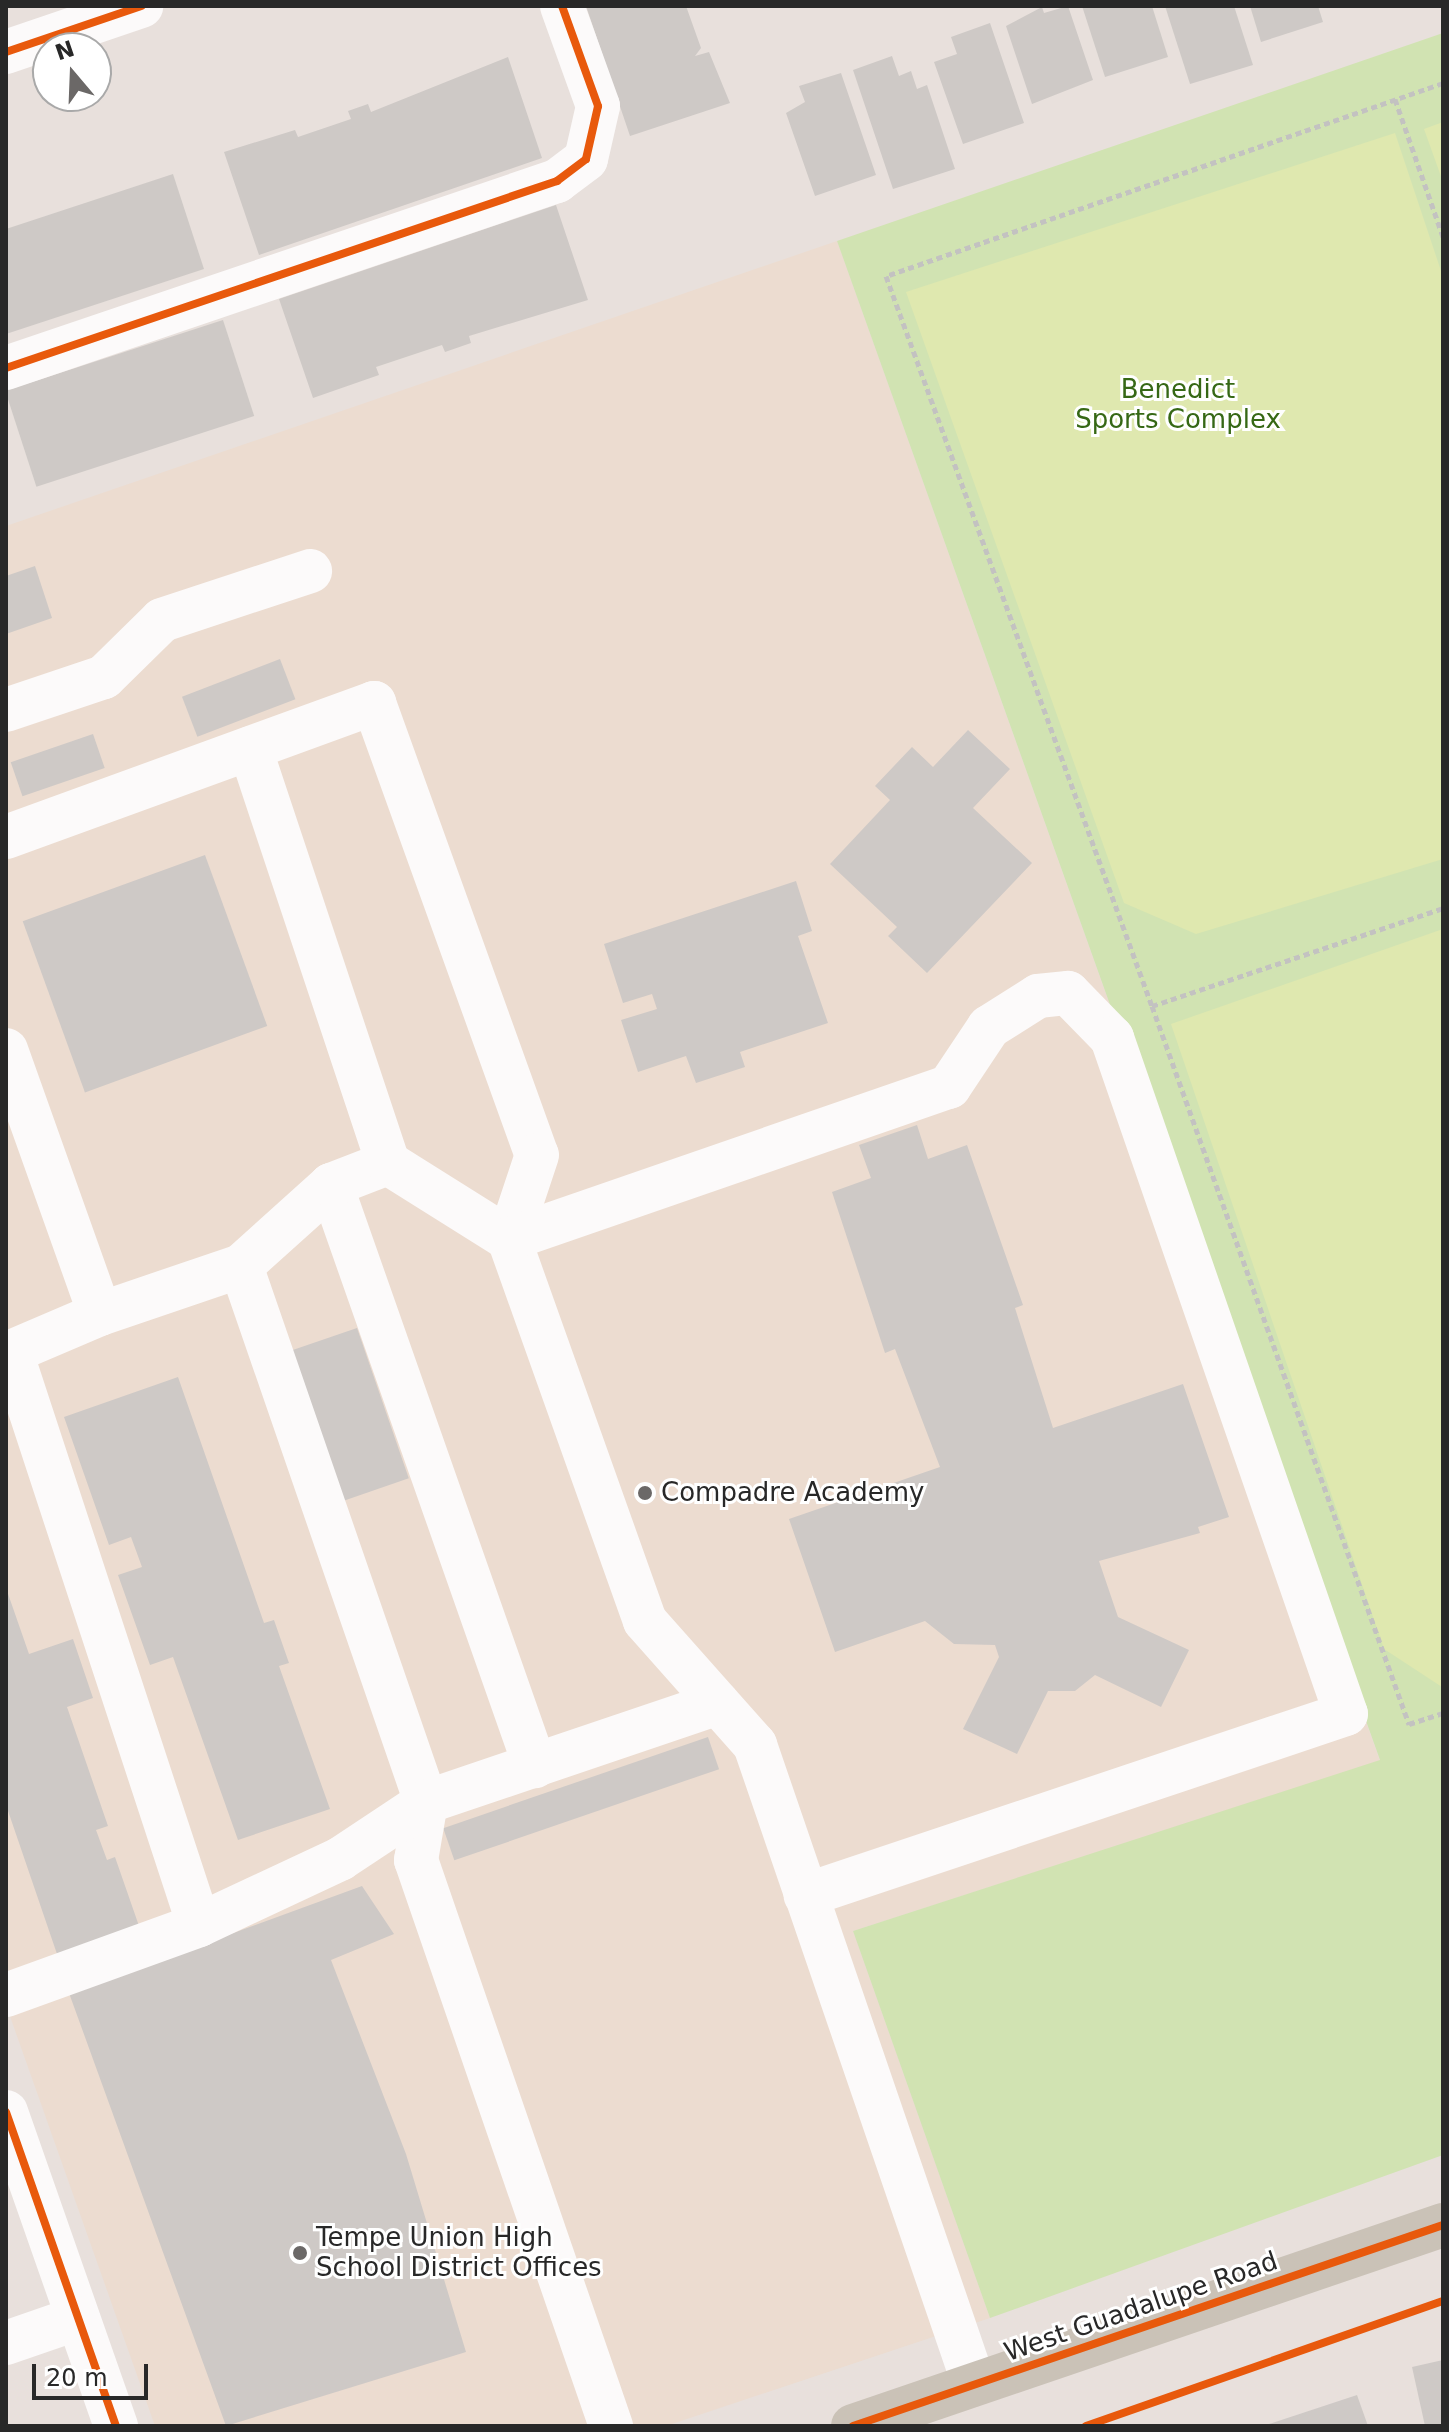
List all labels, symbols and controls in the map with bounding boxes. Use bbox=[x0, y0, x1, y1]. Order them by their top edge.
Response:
north arrow bbox=[32, 32, 112, 112]
text: N bbox=[52, 36, 77, 66]
park label: Benedict Sports Complex bbox=[1075, 374, 1281, 436]
place label: Compadre Academy bbox=[661, 1477, 924, 1509]
marker: Compadre Academy bbox=[636, 1484, 654, 1502]
place label: Tempe Union High School District Offices bbox=[316, 2222, 602, 2284]
marker: Tempe Union High School District Offices bbox=[291, 2244, 309, 2262]
street label: West Guadalupe Road bbox=[1000, 2246, 1282, 2368]
scale bar bbox=[36, 2348, 152, 2398]
text: 20 m bbox=[46, 2364, 108, 2392]

